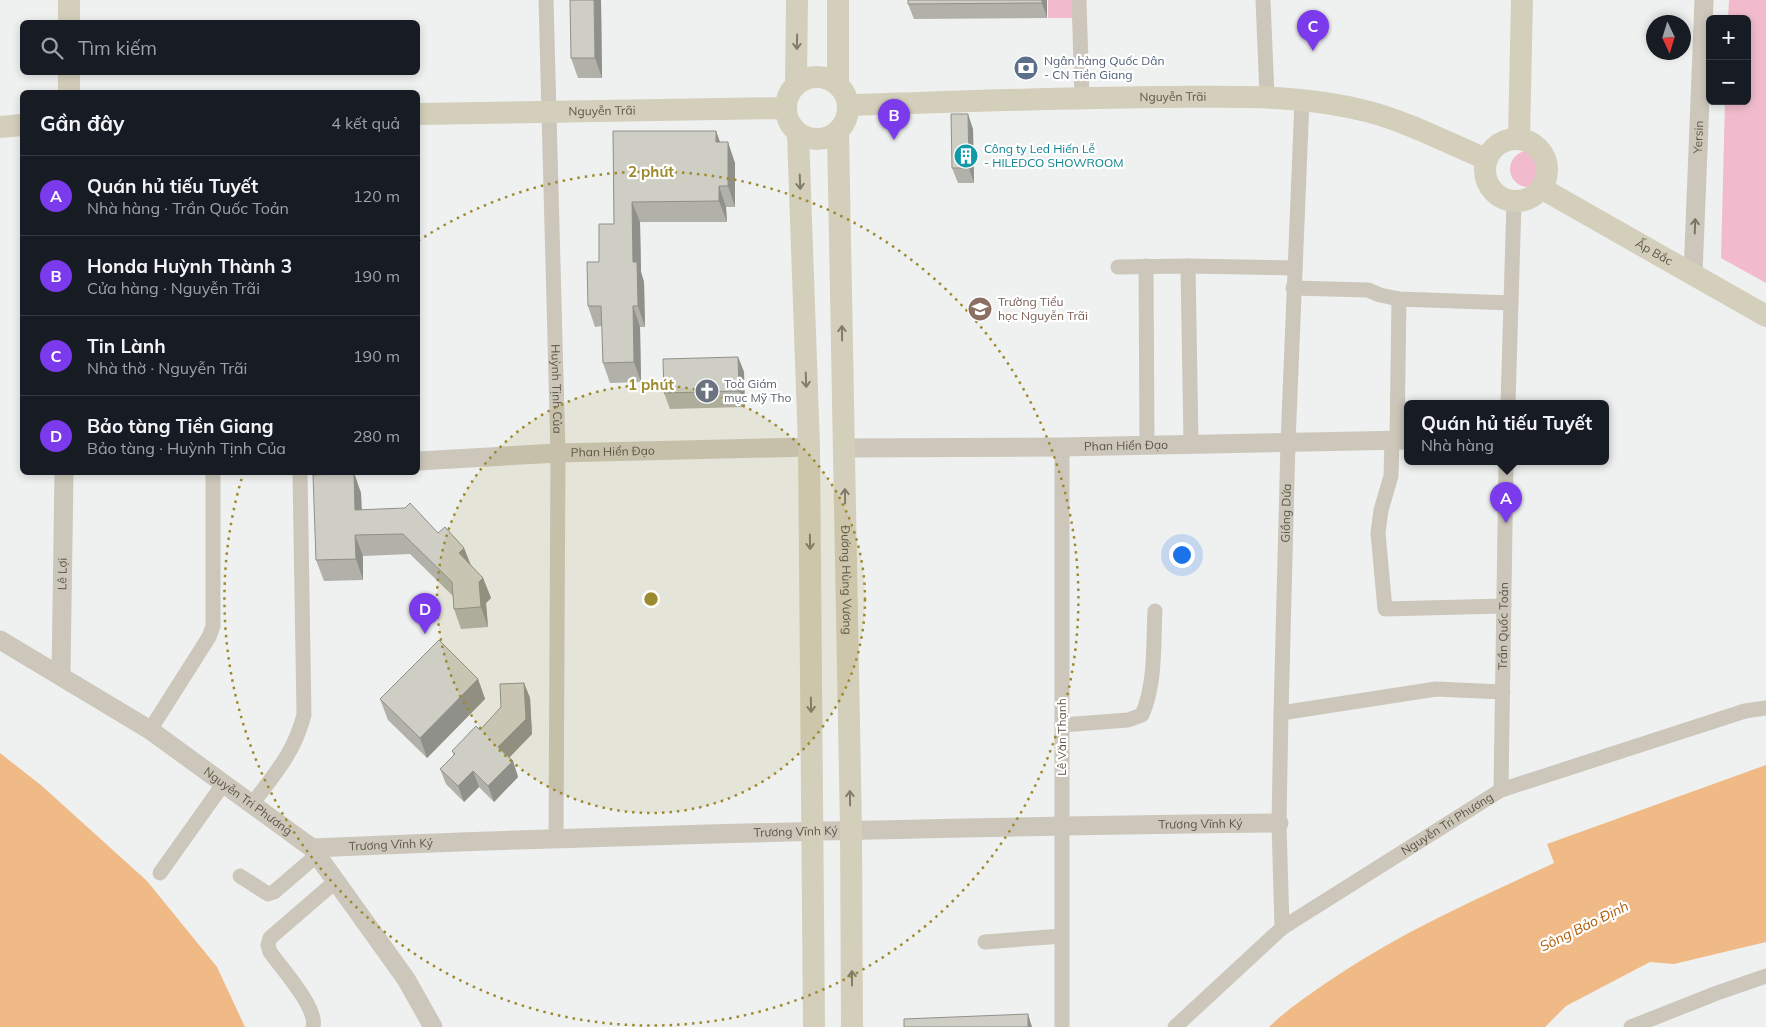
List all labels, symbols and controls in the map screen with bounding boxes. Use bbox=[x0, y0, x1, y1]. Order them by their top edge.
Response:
pin: C bbox=[1297, 10, 1329, 51]
north arrow bbox=[1646, 15, 1691, 60]
map controls bbox=[1706, 15, 1751, 105]
button: + bbox=[1706, 15, 1751, 60]
search box bbox=[20, 20, 420, 75]
icon: search bbox=[38, 34, 66, 62]
one-way arrow bbox=[792, 34, 802, 50]
text: Tìm kiếm bbox=[78, 36, 157, 60]
place label: Ngân hàng Quốc Dân - CN Tiền Giang bbox=[1044, 53, 1165, 82]
bank icon: Ngân hàng Quốc Dân - CN Tiền Giang bbox=[1013, 55, 1039, 81]
button: − bbox=[1706, 60, 1751, 105]
street label: Nguyễn Trãi bbox=[1139, 89, 1207, 104]
pin: B bbox=[878, 99, 910, 140]
street label: Nguyễn Trãi bbox=[568, 102, 636, 119]
text: Gần đây bbox=[40, 110, 124, 136]
text: 4 kết quả bbox=[331, 113, 400, 133]
street label: Yersin bbox=[1690, 120, 1706, 155]
place label: Công ty Led Hiến Lễ - HILEDCO SHOWROOM bbox=[984, 141, 1124, 170]
building icon: Công ty Led Hiến Lễ - HILEDCO SHOWROOM bbox=[953, 143, 979, 169]
text: 2 phút bbox=[628, 162, 674, 181]
text: Quán hủ tiếu Tuyết bbox=[87, 174, 258, 198]
one-way arrow bbox=[795, 174, 805, 190]
text: A bbox=[50, 186, 62, 206]
text: 120 m bbox=[353, 186, 400, 206]
text: Nhà hàng · Trần Quốc Toản bbox=[87, 198, 289, 218]
one-way arrow bbox=[1690, 219, 1700, 235]
street label: Ấp Bắc bbox=[1633, 235, 1676, 268]
text: Honda Huỳnh Thành 3 bbox=[87, 254, 292, 278]
text: B bbox=[50, 266, 62, 286]
text: 190 m bbox=[353, 266, 400, 286]
text: Cửa hàng · Nguyễn Trãi bbox=[87, 278, 260, 298]
place label: Trường Tiểu học Nguyễn Trãi bbox=[998, 294, 1088, 323]
school or university icon: Trường Tiểu học Nguyễn Trãi bbox=[967, 296, 993, 322]
one-way arrow bbox=[838, 326, 847, 342]
text: Tin Lành bbox=[87, 334, 166, 358]
street label: Huỳnh Tịnh Của bbox=[548, 344, 565, 434]
text: C bbox=[51, 346, 61, 366]
text: 190 m bbox=[353, 346, 400, 366]
text: Nhà thờ · Nguyễn Trãi bbox=[87, 358, 247, 378]
one-way arrow bbox=[802, 371, 811, 387]
text: 1 phút bbox=[628, 375, 674, 394]
place label: Toà Giám mục Mỹ Tho bbox=[724, 376, 792, 405]
church icon: Toà Giám mục Mỹ Tho bbox=[694, 378, 720, 404]
popup bbox=[1404, 400, 1609, 465]
text: Quán hủ tiếu Tuyết bbox=[1421, 411, 1592, 435]
text: Bảo tàng Tiền Giang bbox=[87, 414, 274, 438]
text: D bbox=[50, 426, 62, 446]
text: 280 m bbox=[353, 426, 400, 446]
text: Nhà hàng bbox=[1421, 435, 1494, 455]
street label: Phan Hiển Đạo bbox=[1084, 437, 1168, 454]
text: Bảo tàng · Huỳnh Tịnh Của bbox=[87, 438, 286, 458]
street label: Phan Hiển Đạo bbox=[571, 443, 655, 460]
pin: A bbox=[1490, 482, 1522, 523]
street label: Giồng Dứa bbox=[1277, 483, 1294, 543]
one-way arrow bbox=[841, 488, 850, 504]
street label: Đường Hùng Vương bbox=[838, 525, 855, 635]
one-way arrow bbox=[805, 534, 814, 550]
your location bbox=[1169, 542, 1195, 568]
street label: Lê Lợi bbox=[54, 558, 70, 590]
street label: Trần Quốc Toản bbox=[1495, 582, 1511, 670]
centre of rings bbox=[642, 590, 660, 608]
pin: D bbox=[409, 593, 441, 634]
one-way arrow bbox=[806, 696, 816, 712]
street label: Lê Văn Thạnh bbox=[1054, 698, 1069, 776]
street label: Nguyễn Tri Phương bbox=[201, 764, 295, 838]
street label: Nguyễn Tri Phương bbox=[1398, 789, 1496, 858]
one-way arrow bbox=[845, 791, 855, 807]
street label: Trương Vĩnh Ký bbox=[1158, 815, 1243, 832]
street label: Trương Vĩnh Ký bbox=[753, 823, 839, 840]
street label: Trương Vĩnh Ký bbox=[349, 835, 434, 853]
water label: Sông Bảo Định bbox=[1537, 897, 1631, 955]
one-way arrow bbox=[847, 971, 857, 987]

